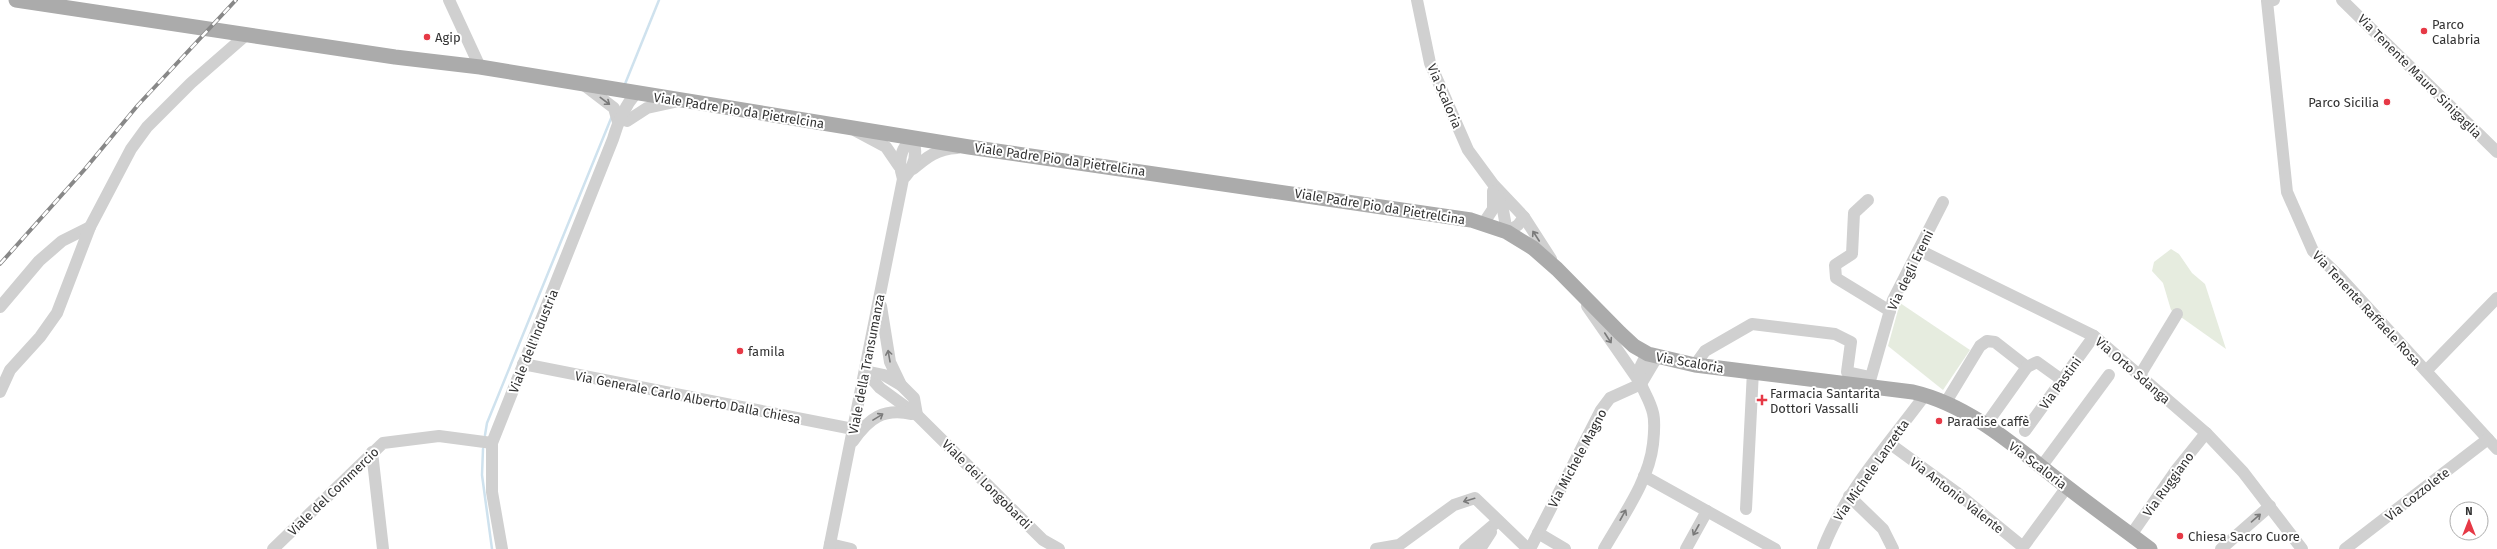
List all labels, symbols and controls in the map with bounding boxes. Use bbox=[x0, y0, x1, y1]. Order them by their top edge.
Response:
street label: Via Tenente Mauro Sinigaglia bbox=[2355, 11, 2485, 141]
place label: Parco Calabria bbox=[2432, 17, 2480, 47]
marker: Parco Calabria bbox=[2419, 26, 2429, 36]
place label: Agip bbox=[435, 30, 461, 45]
marker: Agip bbox=[422, 32, 432, 42]
street label: Via Scaloria bbox=[1424, 62, 1465, 131]
street label: Viale Padre Pio da Pietrelcina bbox=[653, 90, 825, 131]
place label: Parco Sicilia bbox=[2308, 95, 2379, 110]
one-way arrow bbox=[599, 97, 610, 105]
marker: Parco Sicilia bbox=[2382, 97, 2392, 107]
street label: Viale Padre Pio da Pietrelcina bbox=[973, 140, 1146, 179]
street label: Viale Padre Pio da Pietrelcina bbox=[1294, 186, 1466, 227]
street label: Via degli Eremi bbox=[1885, 228, 1936, 313]
one-way arrow bbox=[1532, 231, 1540, 242]
street label: Via Tenente Raffaele Rosa bbox=[2309, 248, 2424, 369]
street label: Viale dell'Industria bbox=[506, 287, 561, 395]
street label: Viale della Transumanza bbox=[846, 293, 887, 436]
one-way arrow bbox=[1603, 332, 1612, 343]
street label: Via Orto Sdanga bbox=[2092, 334, 2173, 407]
place label: famila bbox=[748, 344, 785, 359]
marker: famila bbox=[735, 346, 745, 356]
one-way arrow bbox=[885, 349, 893, 362]
street label: Via Scaloria bbox=[1655, 349, 1725, 376]
street label: Via Pastini bbox=[2036, 354, 2084, 412]
street label: Via Generale Carlo Alberto Dalla Chiesa bbox=[574, 368, 802, 427]
place label: Farmacia Santarita Dottori Vassalli bbox=[1770, 386, 1880, 416]
marker: Farmacia Santarita Dottori Vassalli bbox=[1757, 395, 1767, 405]
street label: Via Michele Magno bbox=[1545, 406, 1610, 510]
one-way arrow bbox=[872, 412, 883, 421]
place label: Paradise caffè bbox=[1947, 414, 2029, 429]
marker: Paradise caffè bbox=[1934, 416, 1944, 426]
street label: Via Michele Lanzetta bbox=[1831, 417, 1912, 524]
street label: Viale dei Longobardi bbox=[939, 437, 1034, 532]
street label: Via Scaloria bbox=[2006, 439, 2070, 492]
street label: Viale del Commercio bbox=[285, 444, 382, 539]
street label: Via Ruggiano bbox=[2140, 449, 2197, 520]
street label: Via Antonio Valente bbox=[1907, 454, 2006, 537]
street label: Via Cozzolete bbox=[2382, 465, 2452, 524]
one-way arrow bbox=[1462, 497, 1475, 504]
north arrow bbox=[2449, 501, 2489, 541]
text: N bbox=[2465, 505, 2473, 518]
one-way arrow bbox=[1619, 509, 1627, 521]
one-way arrow bbox=[2250, 514, 2261, 523]
one-way arrow bbox=[1692, 524, 1700, 536]
place label: Chiesa Sacro Cuore bbox=[2188, 529, 2300, 544]
marker: Chiesa Sacro Cuore bbox=[2175, 531, 2185, 541]

